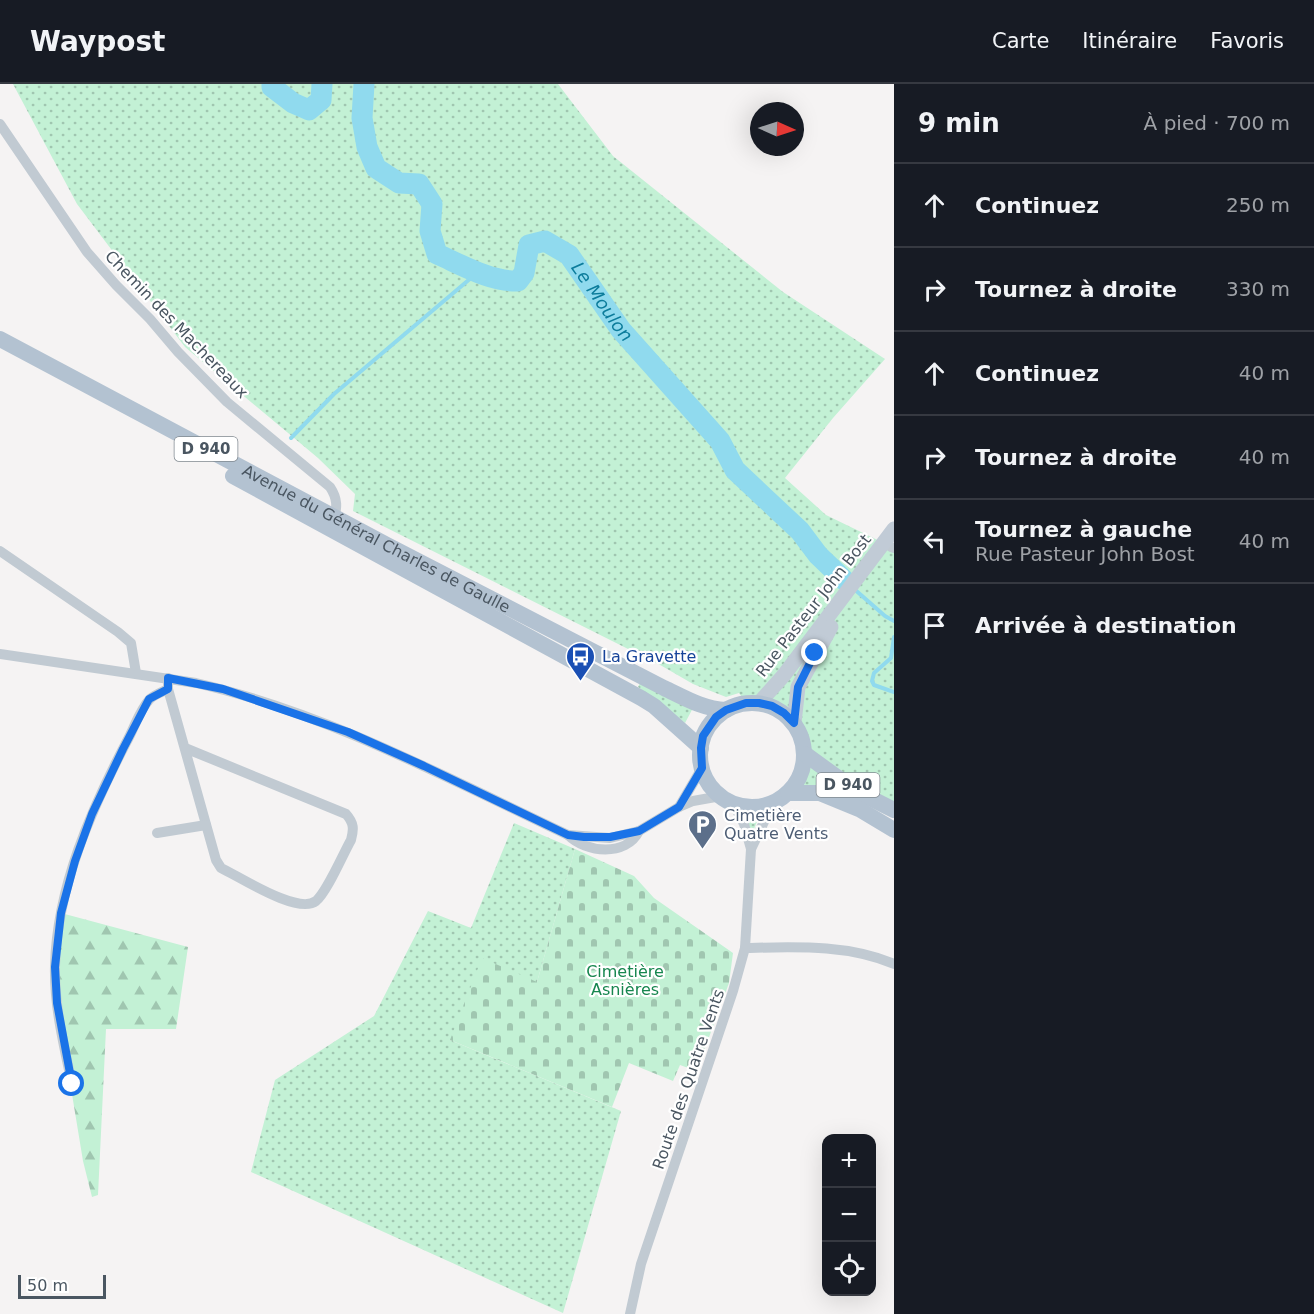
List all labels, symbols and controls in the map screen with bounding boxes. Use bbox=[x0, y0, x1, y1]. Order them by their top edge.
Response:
text: Waypost bbox=[30, 25, 166, 58]
text: Carte bbox=[992, 29, 1049, 53]
text: Itinéraire bbox=[1082, 29, 1177, 53]
text: Favoris bbox=[1210, 29, 1284, 53]
north arrow bbox=[750, 102, 804, 156]
text: 9 min bbox=[918, 108, 1000, 138]
text: À pied · 700 m bbox=[1144, 111, 1290, 135]
icon: ahead bbox=[918, 189, 951, 222]
text: Continuez bbox=[975, 193, 1099, 218]
text: 250 m bbox=[1226, 193, 1290, 217]
street label: Chemin des Machereaux bbox=[101, 247, 252, 402]
water label: Le Moulon bbox=[567, 258, 637, 346]
icon: right bbox=[918, 273, 951, 306]
text: Tournez à droite bbox=[975, 277, 1177, 302]
text: 330 m bbox=[1226, 277, 1290, 301]
icon: ahead bbox=[918, 357, 951, 390]
text: Continuez bbox=[975, 361, 1099, 386]
text: 40 m bbox=[1239, 361, 1290, 385]
road number: D 940 bbox=[174, 437, 238, 461]
icon: right bbox=[918, 441, 951, 474]
text: Tournez à droite bbox=[975, 445, 1177, 470]
text: 40 m bbox=[1239, 445, 1290, 469]
street label: Avenue du Général Charles de Gaulle bbox=[239, 461, 513, 617]
text: Tournez à gauche bbox=[975, 517, 1192, 542]
icon: left bbox=[918, 525, 951, 558]
text: 40 m bbox=[1239, 529, 1290, 553]
street label: Rue Pasteur John Bost bbox=[752, 530, 875, 680]
text: Rue Pasteur John Bost bbox=[975, 542, 1195, 566]
icon: arrive bbox=[918, 609, 951, 642]
text: Arrivée à destination bbox=[975, 613, 1237, 638]
route end bbox=[801, 639, 827, 665]
bus stop icon: La Gravette bbox=[565, 640, 597, 682]
place label: La Gravette bbox=[602, 647, 696, 666]
road number: D 940 bbox=[816, 773, 880, 797]
place label: Cimetière Quatre Vents bbox=[724, 806, 828, 843]
parking icon: Cimetière Quatre Vents bbox=[687, 808, 719, 850]
park label: Cimetière Asnières bbox=[586, 962, 664, 999]
street label: Route des Quatre Vents bbox=[649, 987, 728, 1172]
route start bbox=[58, 1070, 84, 1096]
map controls bbox=[822, 1134, 876, 1296]
button: + bbox=[822, 1134, 876, 1188]
button: − bbox=[822, 1188, 876, 1242]
button: locate bbox=[822, 1242, 876, 1296]
scale bar bbox=[18, 1272, 106, 1300]
text: 50 m bbox=[27, 1276, 68, 1295]

